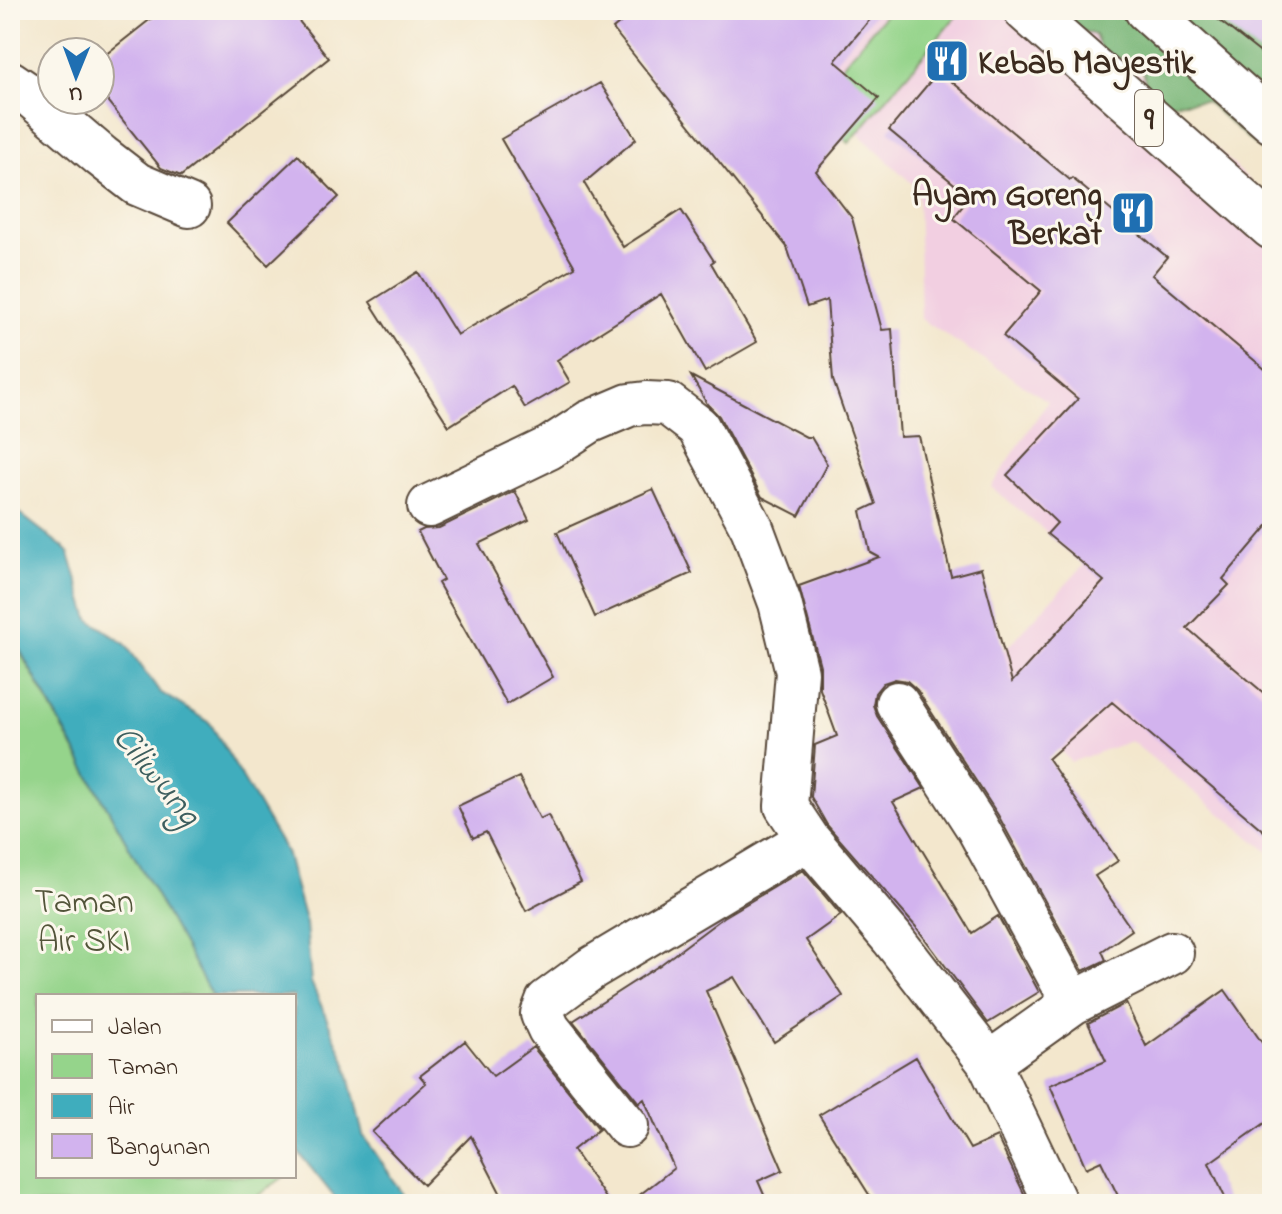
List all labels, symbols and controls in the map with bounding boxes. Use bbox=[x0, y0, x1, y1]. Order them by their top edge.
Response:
north arrow bbox=[36, 36, 116, 116]
restaurant icon: Kebab Mayestik bbox=[923, 37, 971, 85]
place label: Kebab Mayestik bbox=[978, 40, 1196, 91]
text: U bbox=[68, 77, 83, 109]
road number: 9 bbox=[1135, 90, 1163, 146]
place label: Ayam Goreng Berkat bbox=[912, 172, 1103, 261]
restaurant icon: Ayam Goreng Berkat bbox=[1109, 189, 1157, 237]
water label: Ciliwung bbox=[98, 715, 213, 840]
park label: Taman Air SKI bbox=[34, 879, 134, 968]
legend bbox=[36, 994, 296, 1178]
text: Jalan bbox=[108, 1011, 162, 1046]
text: Taman bbox=[108, 1051, 178, 1086]
text: Air bbox=[108, 1091, 135, 1126]
text: Bangunan bbox=[107, 1131, 210, 1166]

